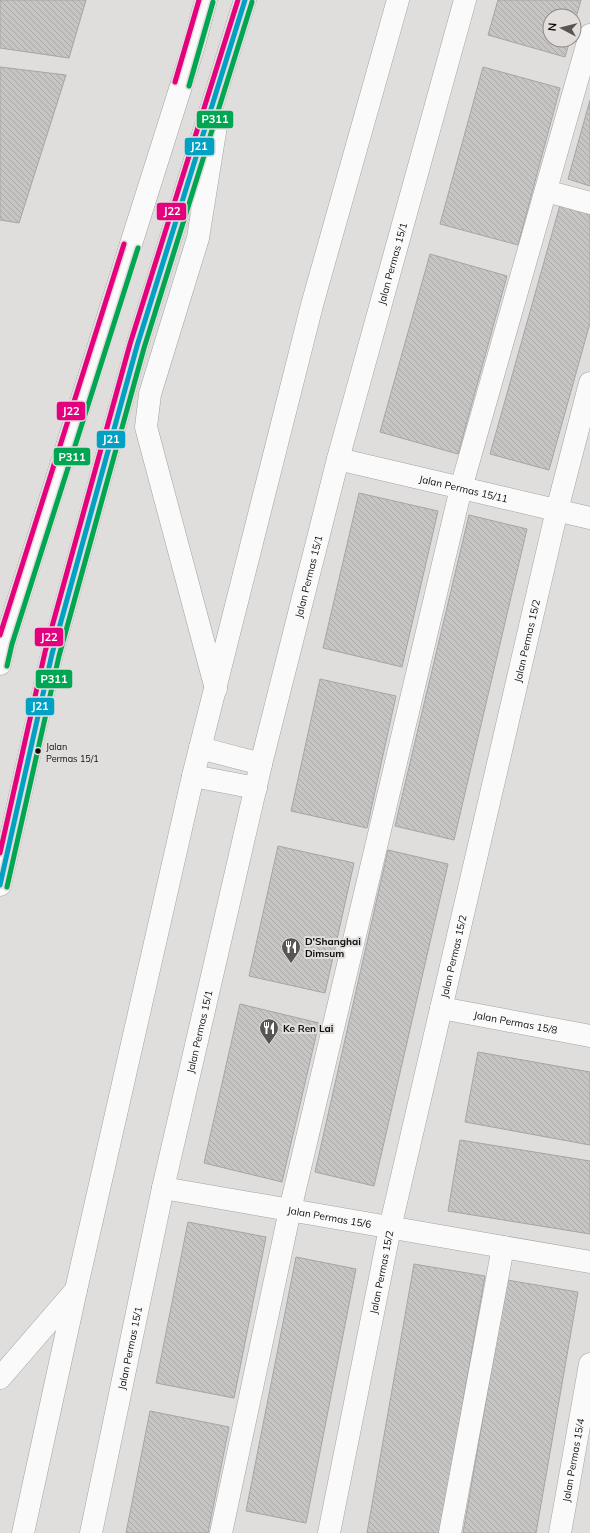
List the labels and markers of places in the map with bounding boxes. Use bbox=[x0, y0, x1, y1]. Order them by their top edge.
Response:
place label: Jalan Permas 15/1 bbox=[46, 741, 99, 764]
marker: Jalan Permas 15/1 bbox=[33, 746, 43, 756]
place label: D'Shanghai Dimsum bbox=[305, 935, 361, 960]
restaurant icon: D'Shanghai Dimsum bbox=[280, 936, 302, 964]
restaurant icon: Ke Ren Lai bbox=[258, 1017, 280, 1045]
place label: Ke Ren Lai bbox=[283, 1022, 333, 1035]

